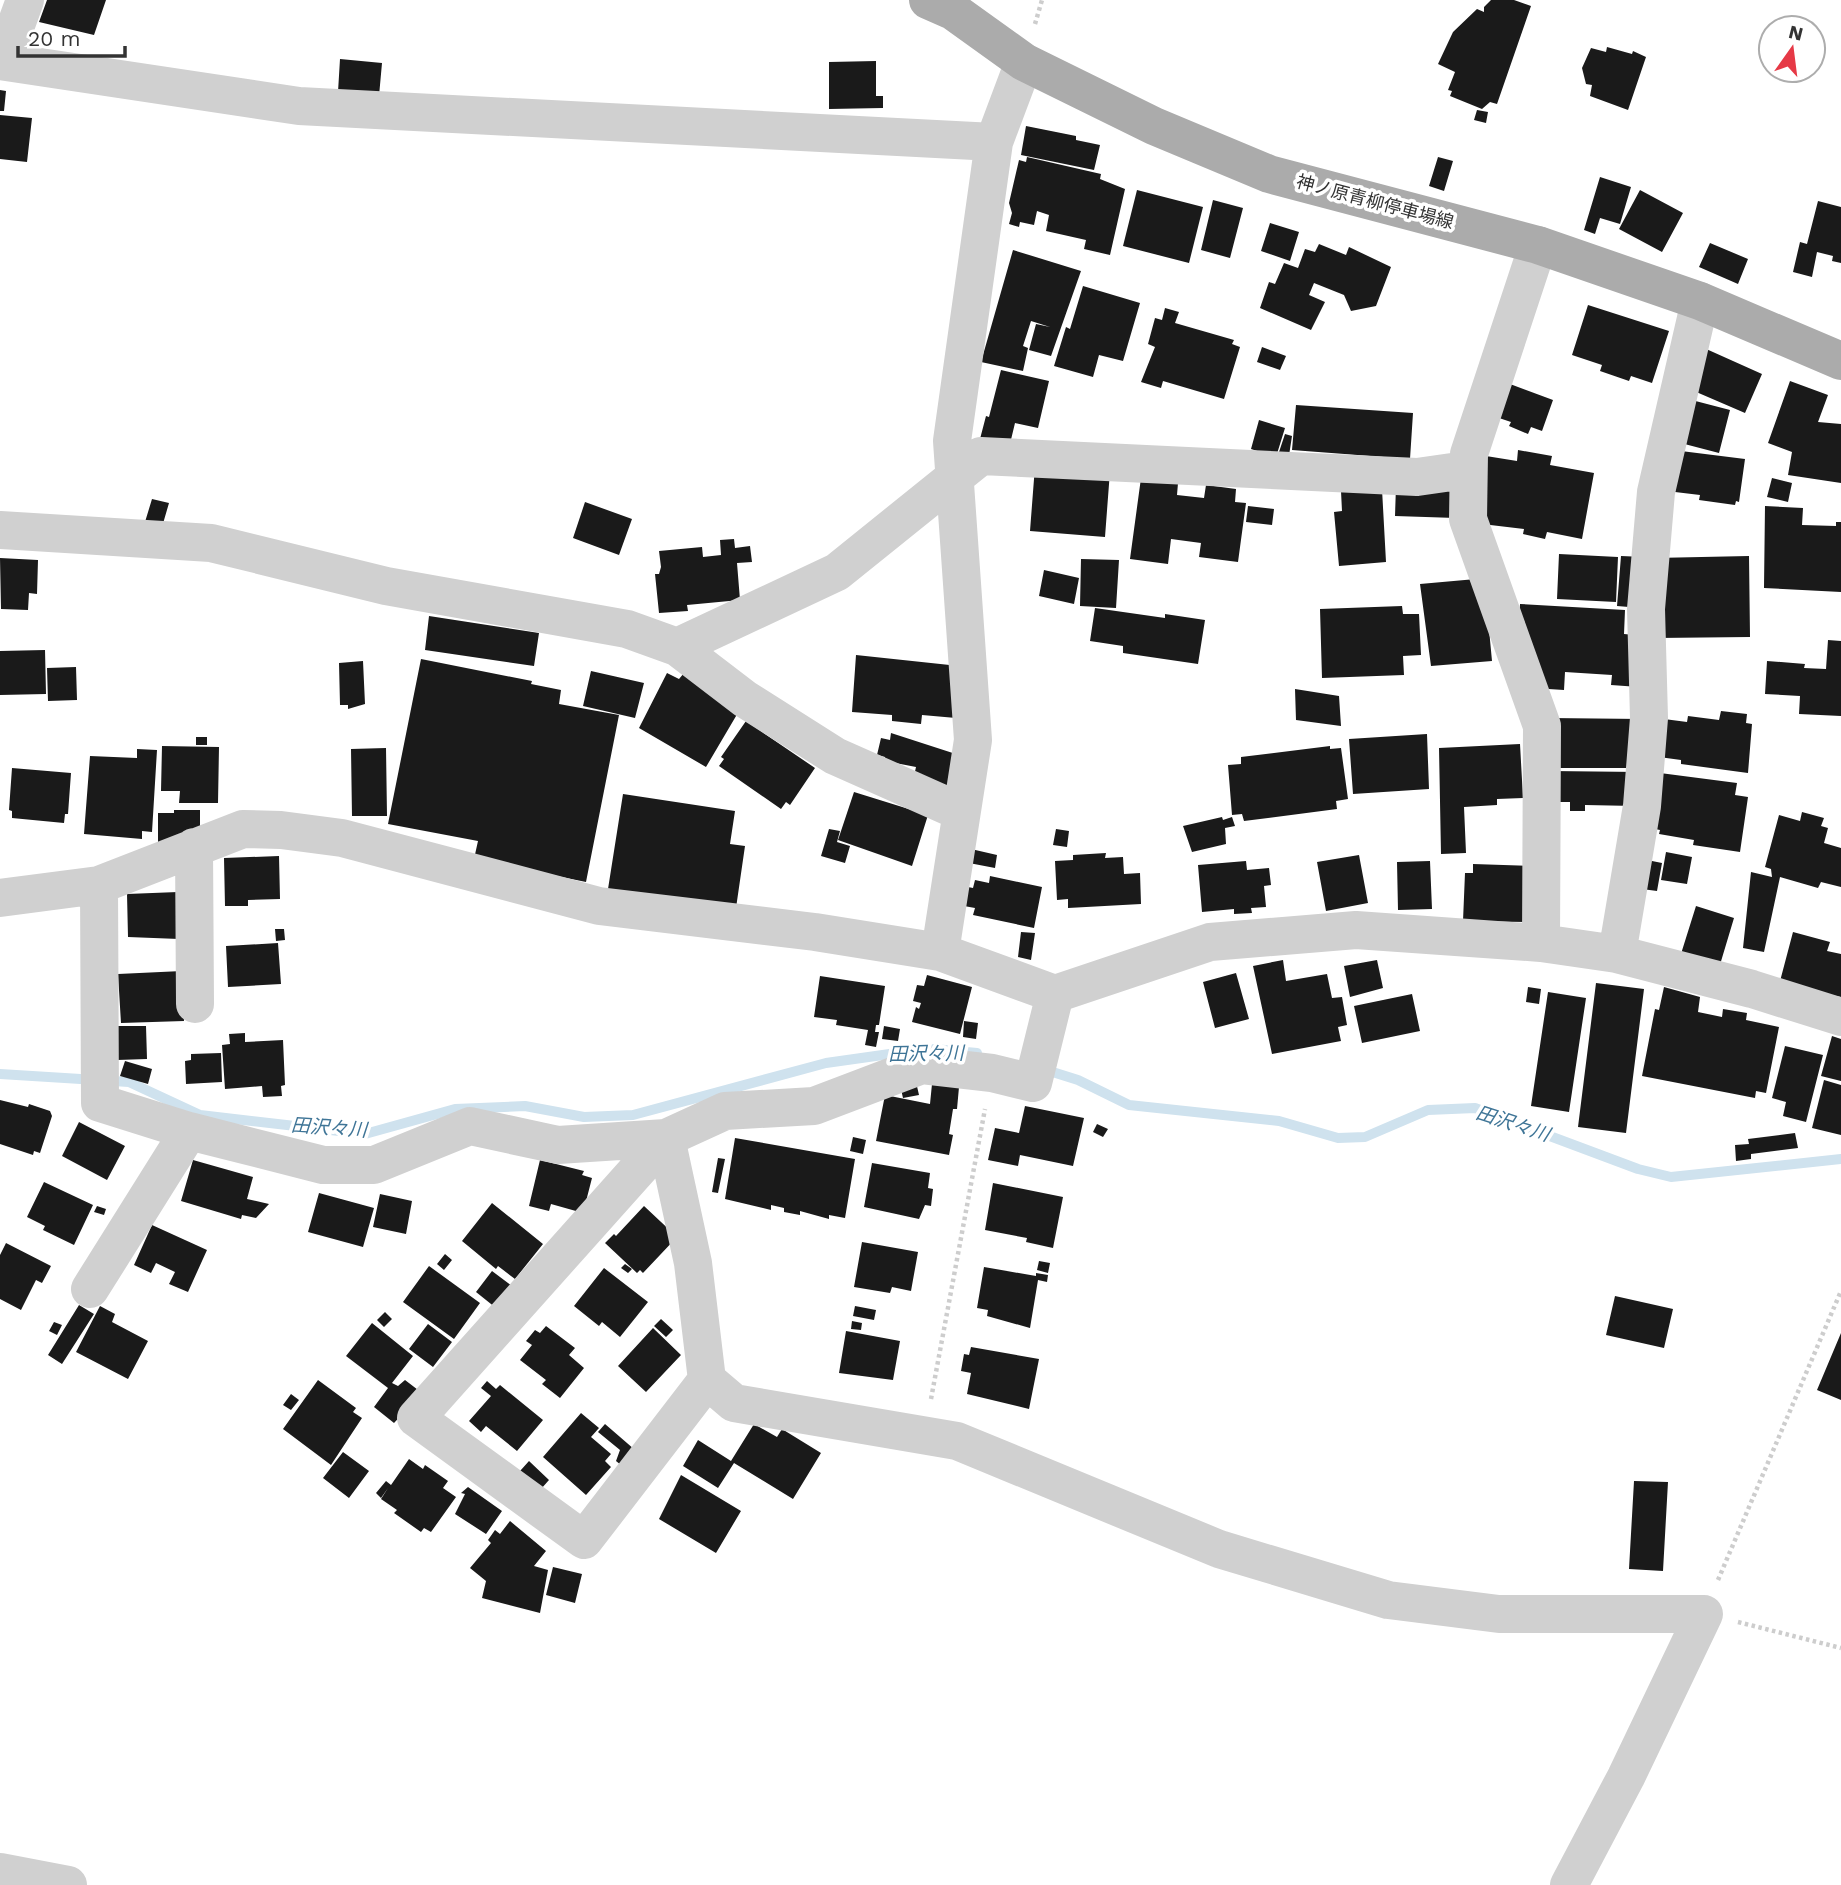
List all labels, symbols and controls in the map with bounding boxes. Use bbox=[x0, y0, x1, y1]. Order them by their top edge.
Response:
scale bar bbox=[18, 14, 124, 58]
north arrow bbox=[1757, 14, 1827, 84]
text: N bbox=[1786, 20, 1806, 46]
text: 20 m bbox=[28, 26, 80, 51]
street label: 神ノ原青柳停車場線 bbox=[1294, 170, 1456, 233]
water label: 田沢々川 bbox=[888, 1041, 966, 1066]
water label: 田沢々川 bbox=[1473, 1101, 1554, 1147]
water label: 田沢々川 bbox=[290, 1113, 370, 1142]

